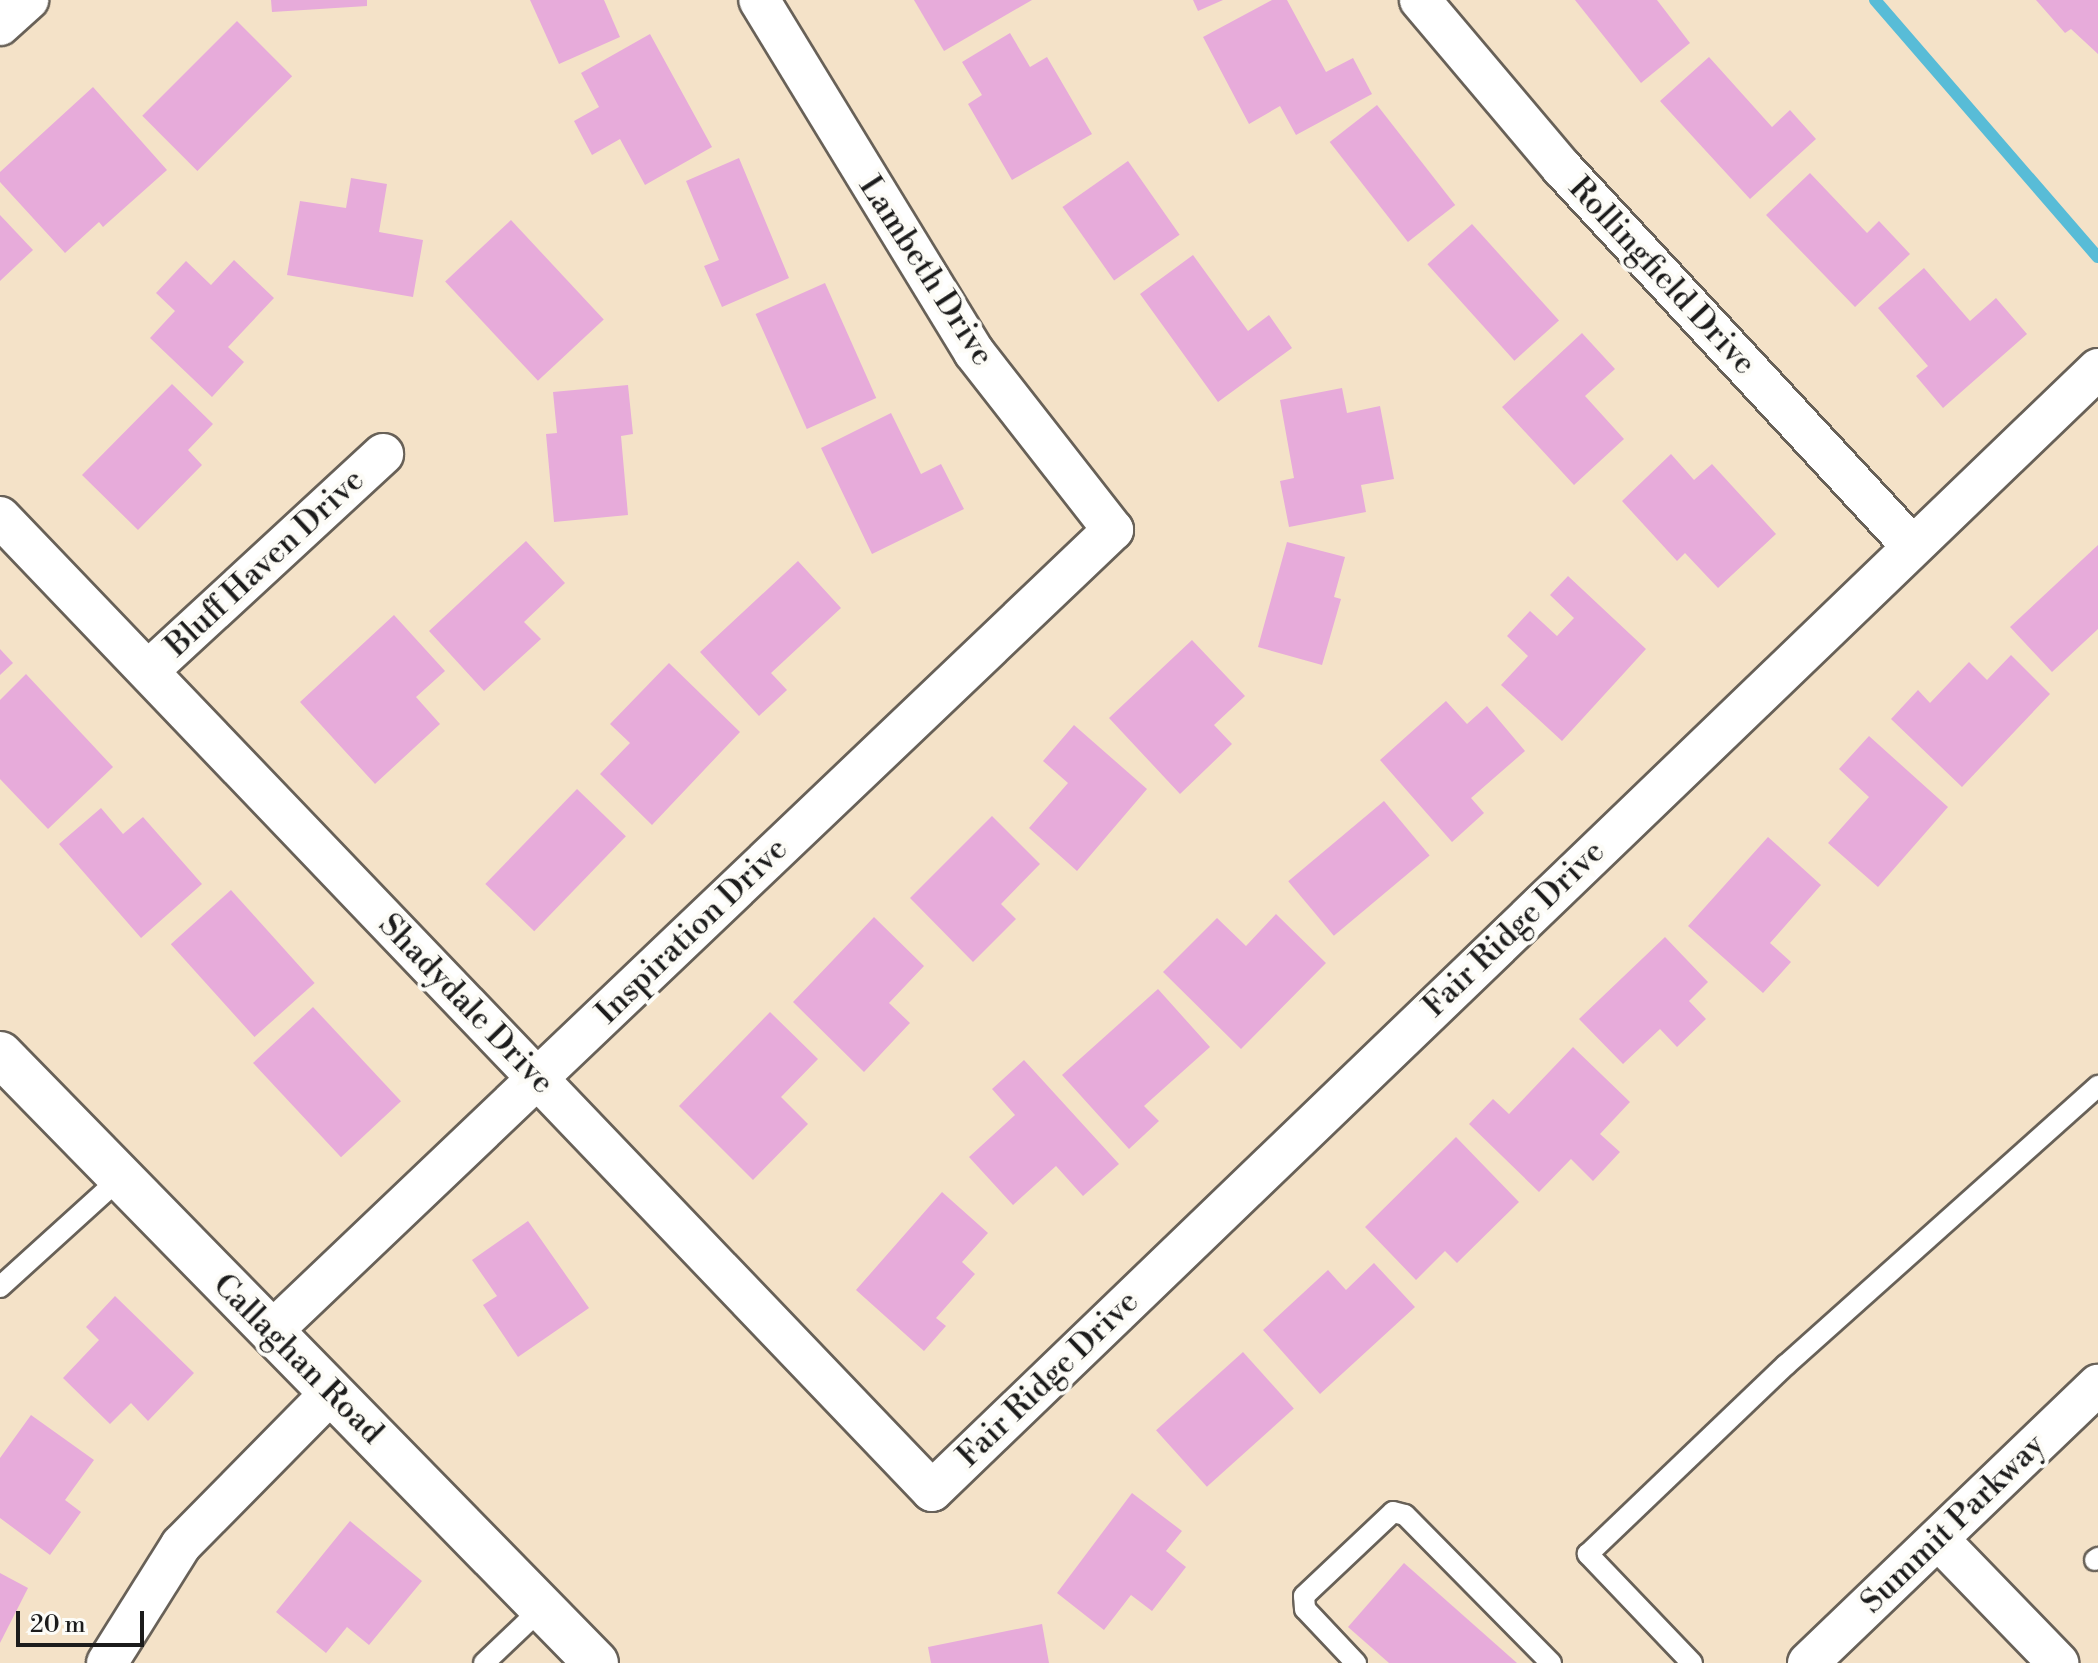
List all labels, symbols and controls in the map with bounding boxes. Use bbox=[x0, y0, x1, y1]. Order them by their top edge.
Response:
street label: Lambeth Drive bbox=[850, 169, 1002, 373]
street label: Rollingfield Drive bbox=[1560, 169, 1764, 383]
street label: Bluff Haven Drive bbox=[158, 461, 372, 665]
street label: Inspiration Drive bbox=[588, 830, 796, 1032]
street label: Fair Ridge Drive bbox=[1415, 833, 1613, 1025]
street label: Shadydale Drive bbox=[370, 906, 562, 1102]
street label: Callaghan Road bbox=[205, 1266, 391, 1452]
street label: Fair Ridge Drive bbox=[949, 1283, 1147, 1475]
street label: Summit Parkway bbox=[1853, 1426, 2053, 1622]
scale bar bbox=[20, 1595, 148, 1645]
text: 20 m bbox=[30, 1610, 86, 1640]

